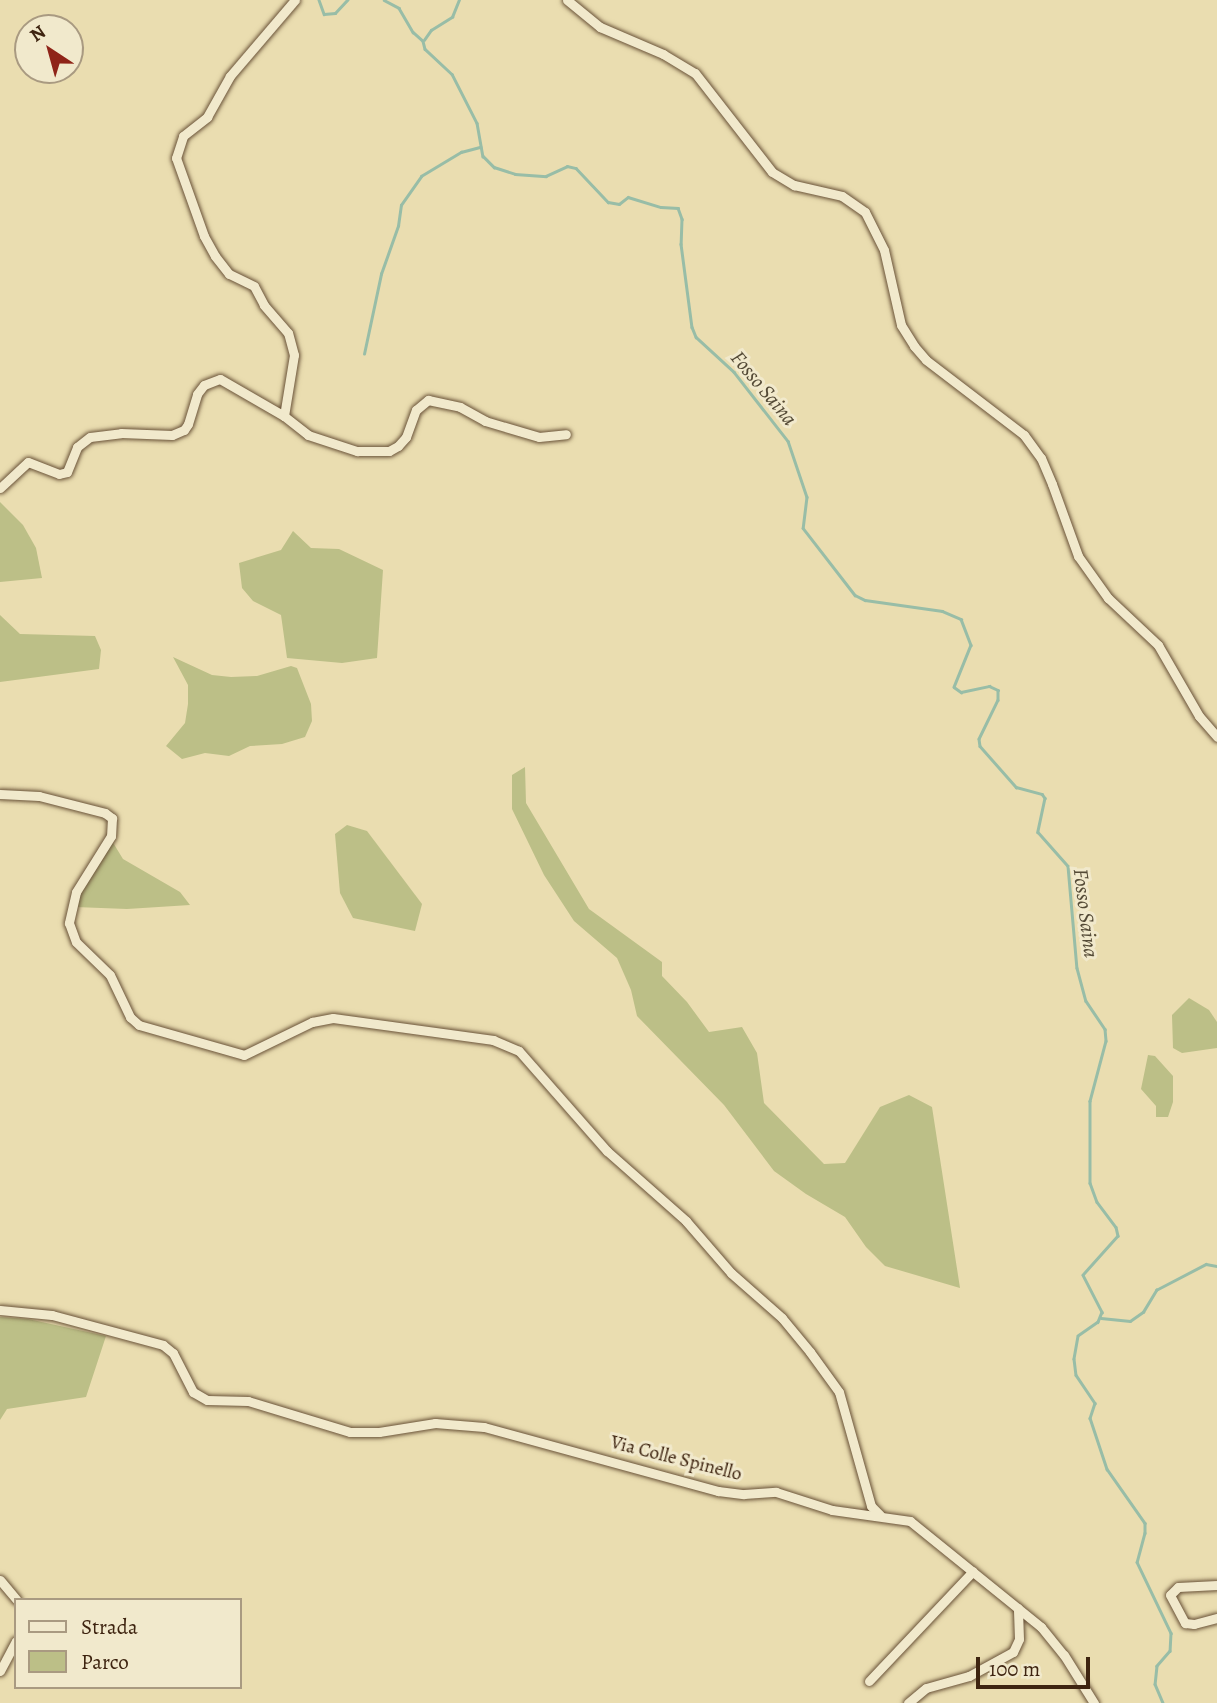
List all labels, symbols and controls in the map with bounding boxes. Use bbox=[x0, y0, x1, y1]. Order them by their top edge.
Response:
north arrow bbox=[14, 14, 84, 84]
text: N bbox=[25, 19, 51, 48]
water label: Fosso Saina bbox=[725, 345, 803, 431]
water label: Fosso Saina bbox=[1068, 867, 1104, 959]
street label: Via Colle Spinello bbox=[608, 1432, 744, 1486]
legend bbox=[14, 1598, 242, 1689]
text: Strada bbox=[81, 1613, 138, 1641]
scale bar bbox=[979, 1644, 1093, 1688]
text: Parco bbox=[81, 1648, 129, 1676]
text: 100 m bbox=[989, 1655, 1040, 1683]

